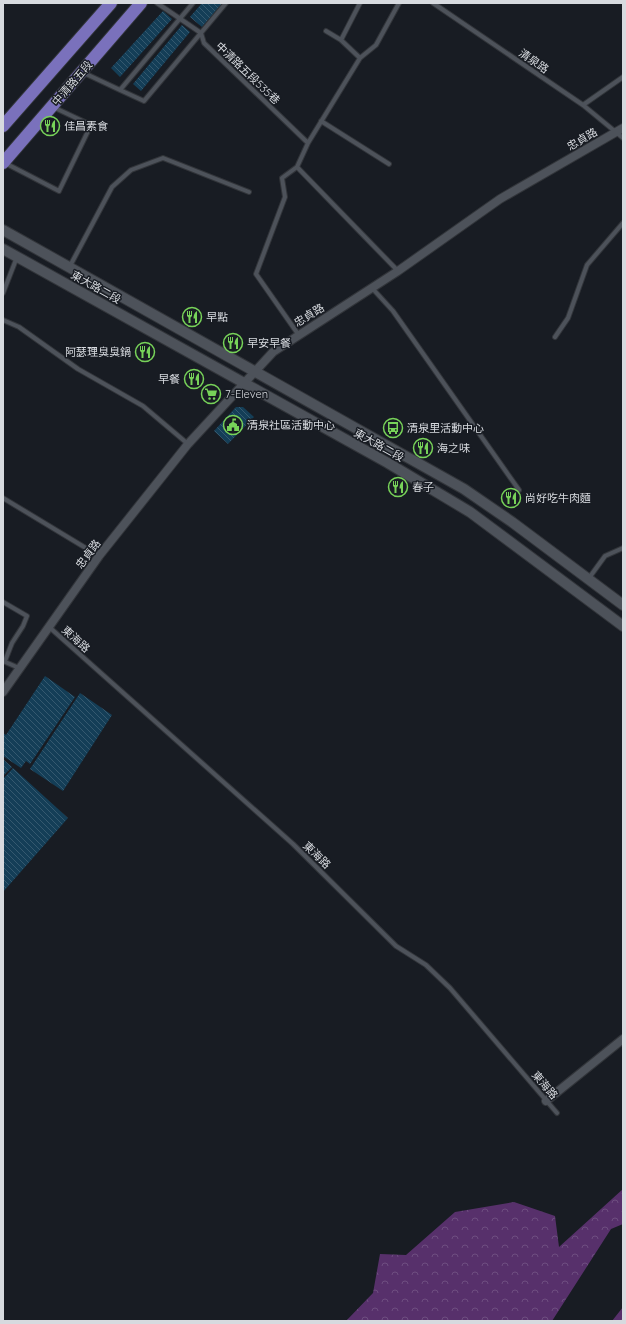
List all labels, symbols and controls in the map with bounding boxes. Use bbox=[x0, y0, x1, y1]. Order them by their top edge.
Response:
street label: 中清路五段535巷 bbox=[213, 39, 283, 107]
street label: 清泉路 bbox=[516, 46, 552, 76]
street label: 中清路五段 bbox=[49, 58, 95, 108]
restaurant icon: 佳昌素食 bbox=[39, 115, 61, 137]
place label: 佳昌素食 bbox=[64, 119, 108, 133]
street label: 忠貞路 bbox=[564, 125, 600, 153]
street label: 東大路二段 bbox=[69, 268, 123, 306]
street label: 忠貞路 bbox=[291, 301, 327, 329]
restaurant icon: 早點 bbox=[181, 306, 203, 328]
place label: 早點 bbox=[206, 310, 228, 324]
restaurant icon: 早安早餐 bbox=[222, 332, 244, 354]
place label: 早安早餐 bbox=[247, 336, 291, 350]
restaurant icon: 阿瑟理臭臭鍋 bbox=[134, 341, 156, 363]
place label: 阿瑟理臭臭鍋 bbox=[65, 345, 131, 359]
restaurant icon: 早餐 bbox=[183, 368, 205, 390]
place label: 早餐 bbox=[158, 372, 180, 386]
supermarket icon: 7-Eleven bbox=[200, 383, 222, 405]
place label: 7-Eleven bbox=[225, 387, 268, 401]
public building icon: 清泉社區活動中心 bbox=[222, 414, 244, 436]
bus stop icon: 清泉里活動中心 bbox=[382, 417, 404, 439]
place label: 清泉社區活動中心 bbox=[247, 418, 335, 432]
place label: 清泉里活動中心 bbox=[407, 421, 484, 435]
street label: 東大路二段 bbox=[352, 426, 406, 464]
restaurant icon: 海之味 bbox=[412, 437, 434, 459]
place label: 海之味 bbox=[437, 441, 470, 455]
restaurant icon: 春子 bbox=[387, 476, 409, 498]
place label: 春子 bbox=[412, 480, 434, 494]
restaurant icon: 尚好吃牛肉麵 bbox=[500, 487, 522, 509]
place label: 尚好吃牛肉麵 bbox=[525, 491, 591, 505]
street label: 忠貞路 bbox=[72, 537, 104, 571]
street label: 東海路 bbox=[59, 623, 93, 655]
street label: 東海路 bbox=[300, 839, 334, 871]
street label: 東海路 bbox=[529, 1068, 561, 1102]

